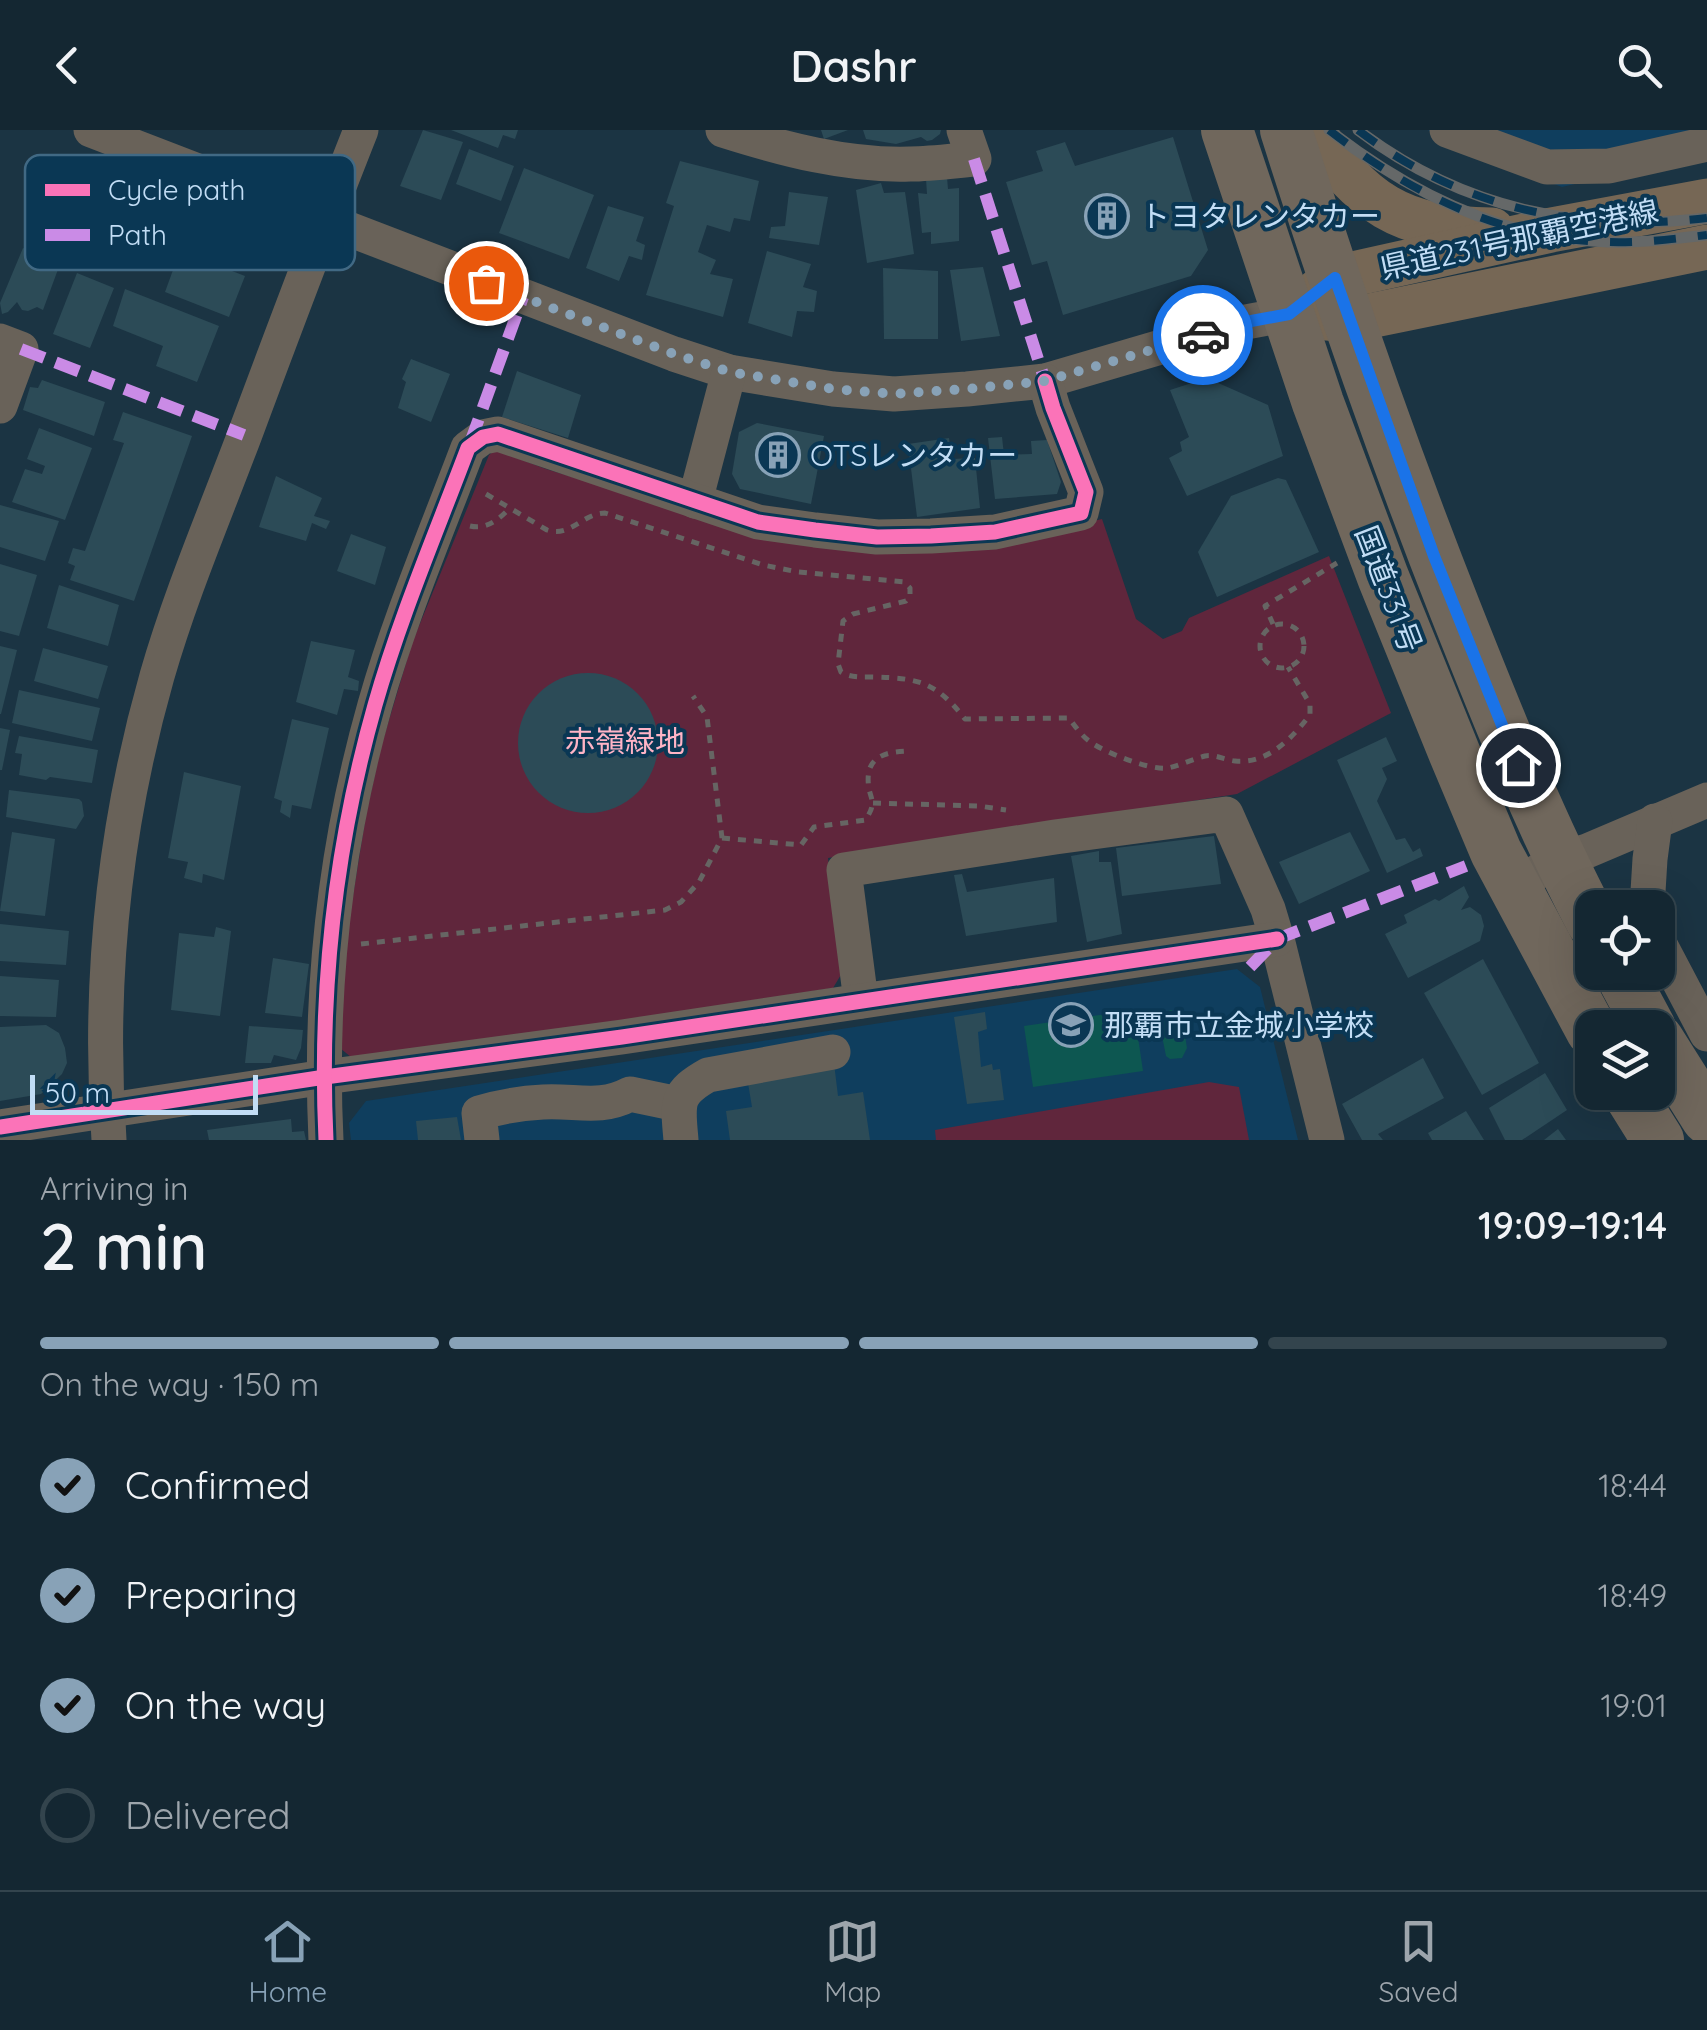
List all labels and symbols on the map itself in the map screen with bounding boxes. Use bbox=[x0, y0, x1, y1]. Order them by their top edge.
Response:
legend bbox=[25, 155, 355, 270]
text: Cycle path bbox=[108, 172, 246, 207]
street label: 県道231号那覇空港線 bbox=[1376, 191, 1662, 287]
building icon: トヨタレンタカー bbox=[1084, 193, 1130, 239]
place label: トヨタレンタカー bbox=[1140, 197, 1380, 235]
text: Path bbox=[108, 217, 167, 252]
pin bbox=[444, 241, 529, 326]
courier bbox=[1153, 285, 1253, 385]
building icon: OTSレンタカー bbox=[755, 432, 801, 478]
place label: OTSレンタカー bbox=[810, 436, 1017, 474]
street label: 国道331号 bbox=[1348, 520, 1430, 658]
park label: 赤嶺緑地 bbox=[565, 722, 685, 760]
pin bbox=[1476, 723, 1561, 808]
school or university icon: 那覇市立金城小学校 bbox=[1048, 1002, 1094, 1048]
place label: 那覇市立金城小学校 bbox=[1104, 1006, 1374, 1044]
scale bar bbox=[30, 1070, 258, 1114]

